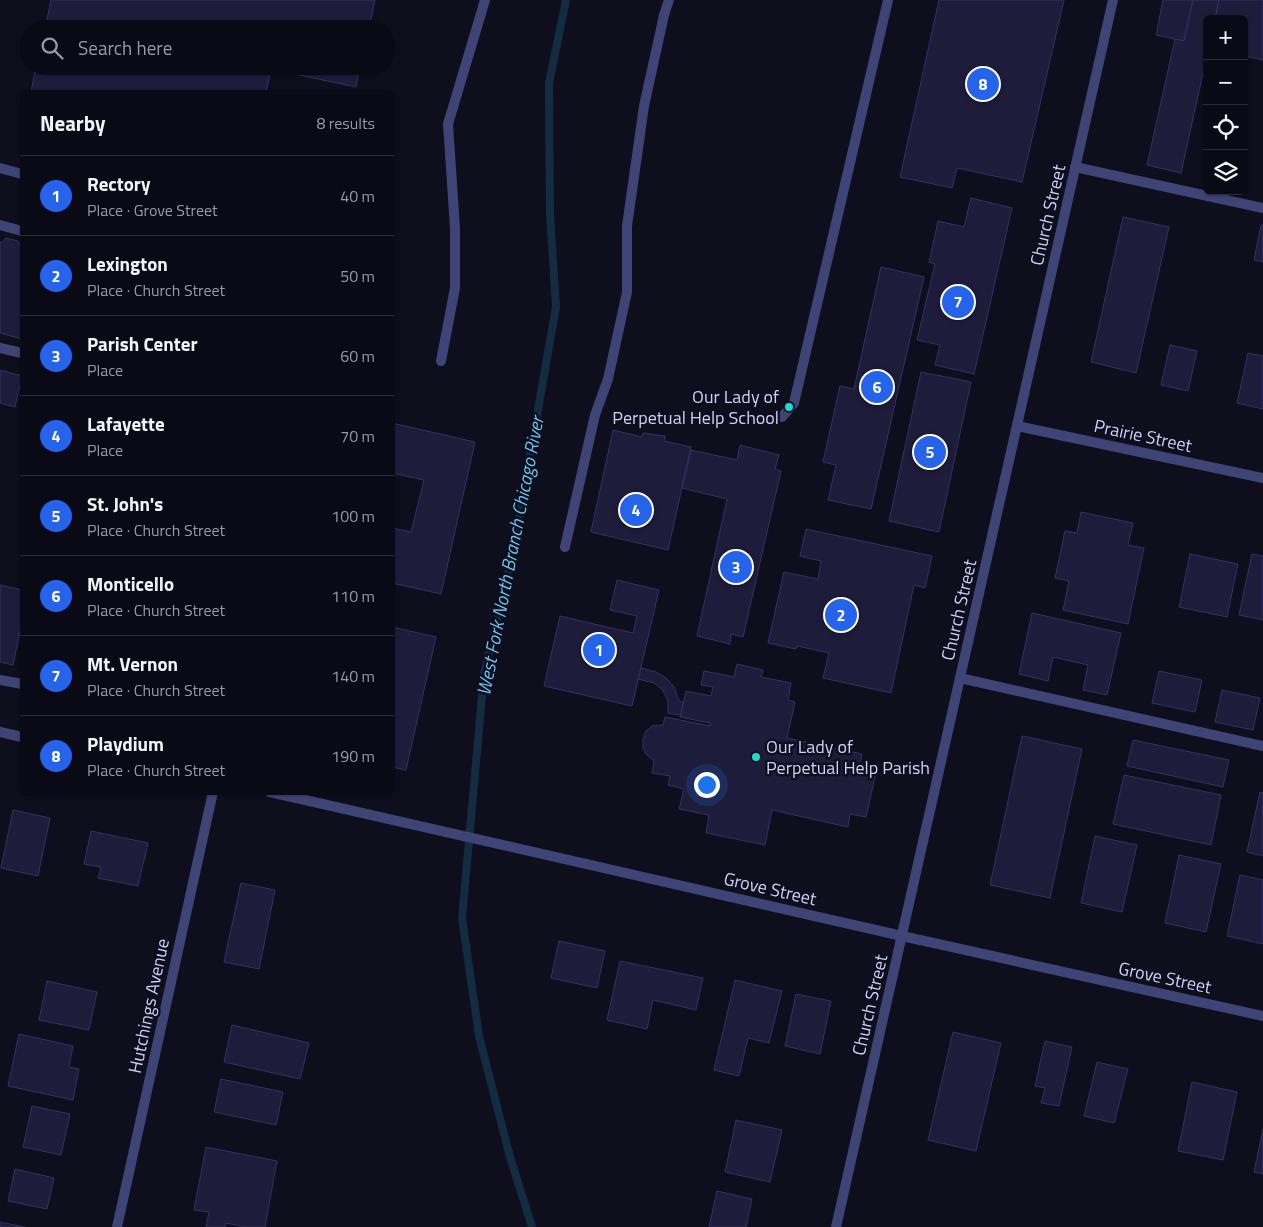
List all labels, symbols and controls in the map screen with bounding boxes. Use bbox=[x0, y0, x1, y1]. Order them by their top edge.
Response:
map controls bbox=[1203, 15, 1248, 195]
button: + bbox=[1203, 15, 1248, 60]
search box bbox=[20, 20, 395, 75]
text: Search here bbox=[78, 33, 172, 62]
icon: search bbox=[38, 34, 66, 62]
button: − bbox=[1203, 60, 1248, 105]
pin: 8 bbox=[967, 65, 999, 103]
button: locate bbox=[1203, 105, 1248, 150]
text: Nearby bbox=[40, 107, 105, 139]
text: 8 results bbox=[316, 111, 375, 135]
button: layers bbox=[1203, 150, 1248, 195]
street label: Church Street bbox=[1023, 161, 1072, 268]
text: Rectory bbox=[87, 169, 150, 198]
text: 1 bbox=[52, 184, 60, 208]
text: 40 m bbox=[340, 184, 375, 208]
text: Place · Grove Street bbox=[87, 198, 218, 222]
text: Lexington bbox=[87, 249, 168, 278]
text: 2 bbox=[52, 264, 60, 288]
text: 50 m bbox=[340, 264, 375, 288]
text: Place · Church Street bbox=[87, 278, 225, 302]
pin: 7 bbox=[942, 283, 974, 321]
text: Parish Center bbox=[87, 329, 197, 358]
text: 3 bbox=[52, 344, 60, 368]
text: 60 m bbox=[340, 344, 375, 368]
text: Place bbox=[87, 358, 123, 382]
pin: 6 bbox=[861, 368, 893, 406]
place label: Our Lady of Perpetual Help School bbox=[612, 383, 779, 431]
marker: Our Lady of Perpetual Help School bbox=[783, 401, 795, 413]
text: Lafayette bbox=[87, 409, 165, 438]
water label: West Fork North Branch Chicago River bbox=[468, 412, 551, 698]
street label: Prairie Street bbox=[1092, 412, 1195, 459]
text: 4 bbox=[52, 424, 60, 448]
text: 70 m bbox=[340, 424, 375, 448]
pin: 5 bbox=[914, 433, 946, 471]
text: Place bbox=[87, 438, 123, 462]
text: St. John's bbox=[87, 489, 163, 518]
pin: 4 bbox=[620, 491, 652, 529]
text: 5 bbox=[52, 504, 60, 528]
text: 100 m bbox=[331, 504, 375, 528]
text: Place · Church Street bbox=[87, 518, 225, 542]
pin: 3 bbox=[720, 548, 752, 586]
street label: Church Street bbox=[934, 556, 983, 663]
text: Monticello bbox=[87, 569, 174, 598]
text: 6 bbox=[52, 584, 60, 608]
text: 110 m bbox=[331, 584, 375, 608]
pin: 2 bbox=[825, 596, 857, 634]
text: Place · Church Street bbox=[87, 598, 225, 622]
pin: 1 bbox=[583, 631, 615, 669]
text: Mt. Vernon bbox=[87, 649, 178, 678]
text: 7 bbox=[52, 664, 60, 688]
text: 140 m bbox=[331, 664, 375, 688]
text: Place · Church Street bbox=[87, 678, 225, 702]
text: Playdium bbox=[87, 729, 164, 758]
place label: Our Lady of Perpetual Help Parish bbox=[766, 733, 930, 781]
text: 8 bbox=[52, 744, 60, 768]
text: 190 m bbox=[331, 744, 375, 768]
marker: Our Lady of Perpetual Help Parish bbox=[750, 751, 762, 763]
text: Place · Church Street bbox=[87, 758, 225, 782]
your location bbox=[694, 772, 720, 798]
street label: Grove Street bbox=[721, 865, 820, 912]
street label: Hutchings Avenue bbox=[121, 936, 176, 1076]
street label: Church Street bbox=[845, 951, 894, 1058]
street label: Grove Street bbox=[1116, 954, 1215, 1001]

